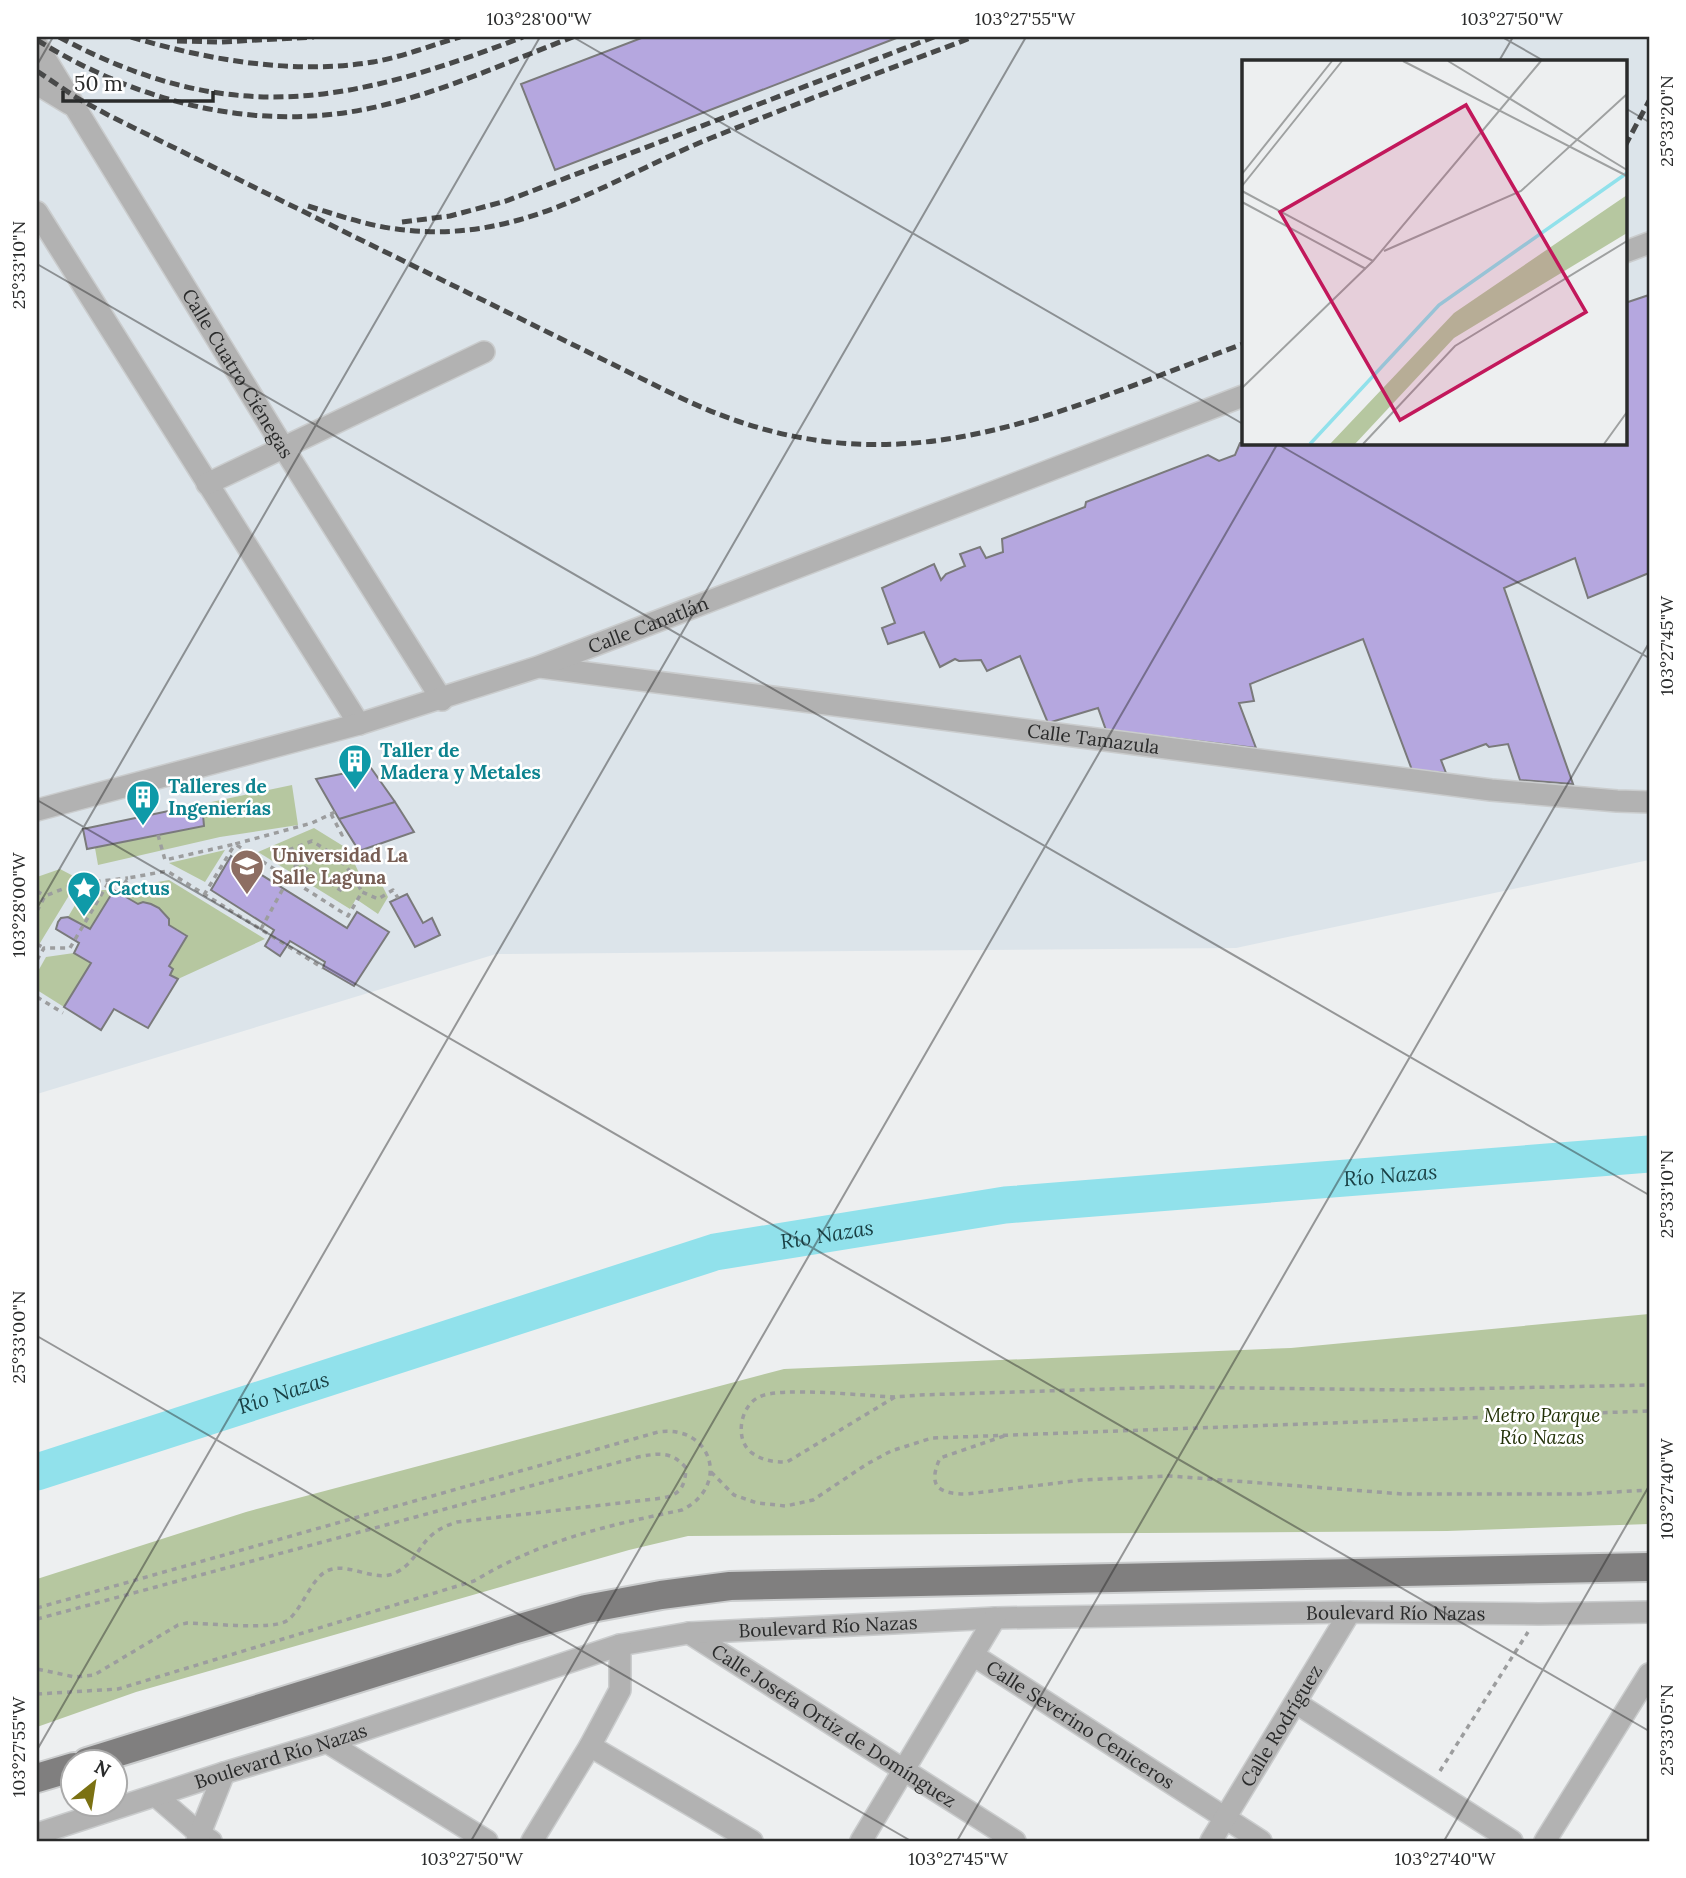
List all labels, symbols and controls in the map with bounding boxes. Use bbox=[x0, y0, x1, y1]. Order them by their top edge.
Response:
text: 103°28'00"W bbox=[486, 7, 593, 30]
text: 103°27'55"W bbox=[975, 7, 1076, 30]
text: 103°27'50"W bbox=[1461, 7, 1564, 30]
scale bar bbox=[63, 60, 214, 104]
inset map bbox=[1242, 60, 1626, 444]
text: 50 m bbox=[74, 70, 123, 97]
text: 25°33'20"N bbox=[1655, 75, 1678, 167]
text: 25°33'10"N bbox=[7, 221, 30, 309]
street label: Calle Cuatro Ciénegas bbox=[177, 284, 299, 463]
street label: Calle Canatlán bbox=[584, 591, 712, 659]
text: 103°27'45"W bbox=[1655, 595, 1678, 696]
street label: Calle Tamazula bbox=[1026, 718, 1161, 759]
place label: Taller de Madera y Metales bbox=[380, 738, 541, 784]
building icon: Taller de Madera y Metales bbox=[336, 742, 374, 791]
place label: Talleres de Ingenierías bbox=[168, 774, 271, 820]
building icon: Talleres de Ingenierías bbox=[124, 778, 162, 827]
place label: Universidad La Salle Laguna bbox=[272, 843, 408, 889]
school or university icon: Universidad La Salle Laguna bbox=[228, 847, 266, 896]
text: 103°28'00"W bbox=[7, 851, 30, 958]
place icon: Cactus bbox=[65, 869, 103, 918]
place label: Cactus bbox=[108, 876, 170, 900]
text: 25°33'10"N bbox=[1655, 1150, 1678, 1238]
water label: Río Nazas bbox=[1342, 1157, 1438, 1192]
water label: Río Nazas bbox=[778, 1213, 875, 1255]
text: 25°33'00"N bbox=[7, 1291, 30, 1383]
water label: Río Nazas bbox=[234, 1365, 332, 1419]
park label: Metro Parque Río Nazas bbox=[1484, 1403, 1600, 1449]
text: 103°27'40"W bbox=[1655, 1437, 1678, 1540]
street label: Boulevard Río Nazas bbox=[1306, 1600, 1486, 1625]
street label: Boulevard Río Nazas bbox=[738, 1610, 918, 1643]
street label: Calle Josefa Ortiz de Domínguez bbox=[707, 1639, 961, 1813]
street label: Calle Severino Ceniceros bbox=[982, 1655, 1179, 1794]
street label: Calle Rodríguez bbox=[1235, 1660, 1327, 1791]
text: 25°33'05"N bbox=[1655, 1684, 1678, 1776]
text: 103°27'55"W bbox=[7, 1696, 30, 1797]
street label: Boulevard Río Nazas bbox=[191, 1718, 370, 1794]
north arrow bbox=[60, 1748, 130, 1818]
text: N bbox=[90, 1754, 115, 1782]
text: 103°27'50"W bbox=[421, 1847, 524, 1870]
text: 103°27'45"W bbox=[908, 1847, 1009, 1870]
text: 103°27'40"W bbox=[1395, 1847, 1497, 1870]

